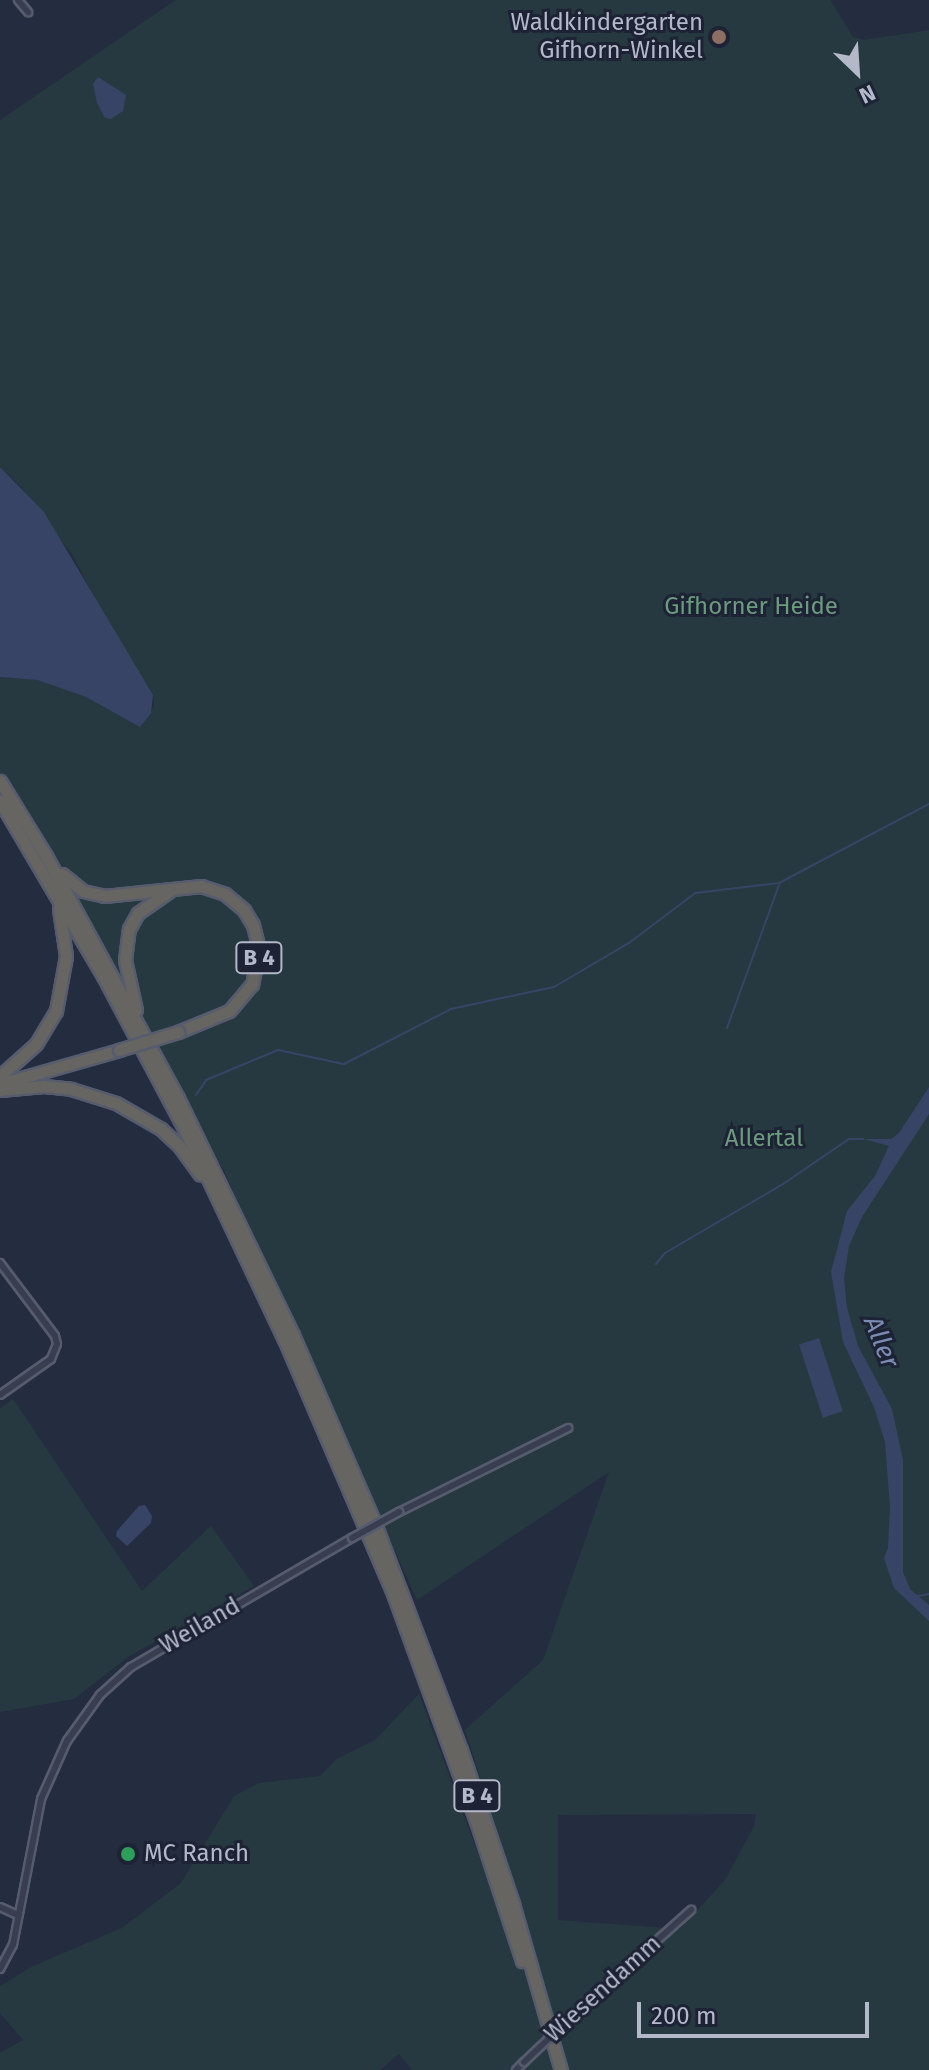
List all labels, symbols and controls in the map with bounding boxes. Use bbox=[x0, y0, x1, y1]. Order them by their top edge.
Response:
place label: Waldkindergarten Gifhorn-Winkel bbox=[511, 9, 703, 65]
marker: Waldkindergarten Gifhorn-Winkel bbox=[710, 28, 728, 46]
north arrow bbox=[817, 32, 897, 112]
text: N bbox=[855, 79, 880, 110]
park label: Gifhorner Heide bbox=[664, 593, 838, 621]
road number: B 4 bbox=[235, 940, 283, 976]
park label: Allertal bbox=[725, 1125, 803, 1153]
water label: Aller bbox=[857, 1312, 905, 1372]
street label: Weiland bbox=[155, 1592, 245, 1660]
road number: B 4 bbox=[453, 1778, 501, 1814]
place label: MC Ranch bbox=[144, 1840, 249, 1868]
marker: MC Ranch bbox=[119, 1845, 137, 1863]
street label: Wiesendamm bbox=[539, 1929, 667, 2049]
scale bar bbox=[641, 1986, 873, 2036]
text: 200 m bbox=[651, 2002, 717, 2030]

